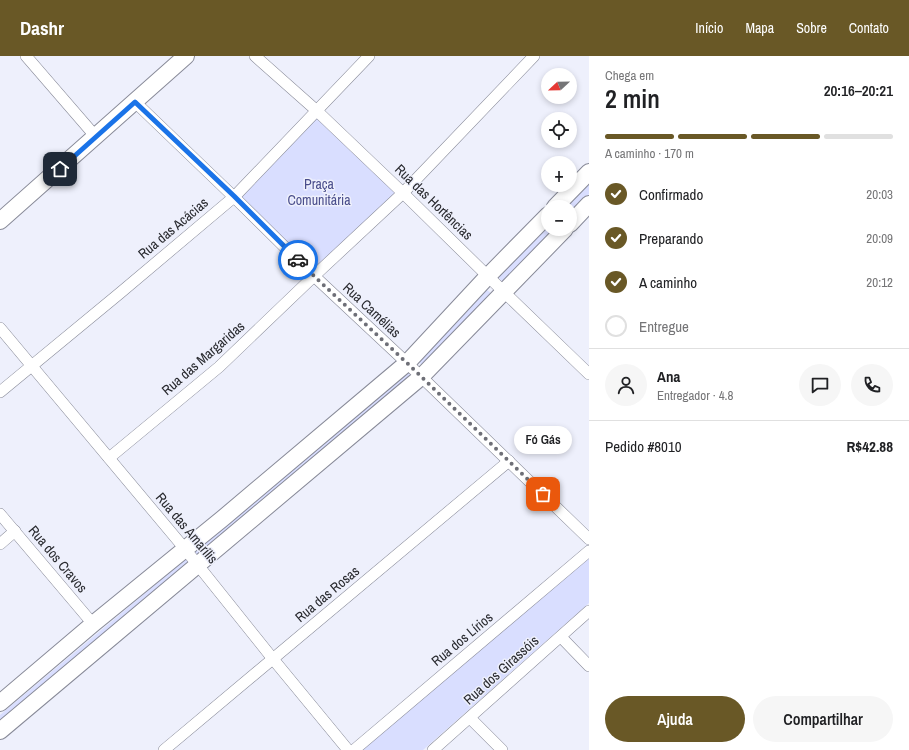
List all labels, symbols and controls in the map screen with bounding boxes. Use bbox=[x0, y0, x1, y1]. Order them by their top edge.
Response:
text: Dashr bbox=[20, 15, 64, 41]
text: Início bbox=[695, 19, 723, 37]
text: Mapa bbox=[745, 19, 774, 37]
text: Sobre bbox=[796, 19, 827, 37]
text: Contato bbox=[849, 19, 889, 37]
text: Chega em bbox=[605, 67, 654, 84]
north arrow bbox=[541, 68, 577, 104]
map controls bbox=[541, 68, 577, 236]
text: 20:16–20:21 bbox=[824, 80, 893, 101]
text: 2 min bbox=[605, 81, 660, 116]
button: locate bbox=[541, 112, 577, 148]
text: A caminho · 170 m bbox=[605, 145, 694, 162]
pin bbox=[43, 152, 77, 186]
button: + bbox=[541, 156, 577, 192]
icon: home bbox=[49, 158, 71, 180]
street label: Rua das Hortências bbox=[391, 160, 477, 244]
park label: Praça Comunitária bbox=[287, 175, 351, 209]
icon: check bbox=[605, 183, 627, 205]
text: Confirmado bbox=[639, 184, 703, 205]
text: 20:03 bbox=[866, 186, 893, 203]
street label: Rua das Acácias bbox=[134, 193, 212, 263]
button: − bbox=[541, 200, 577, 236]
icon: check bbox=[605, 227, 627, 249]
text: Preparando bbox=[639, 228, 703, 249]
text: 20:09 bbox=[866, 230, 893, 247]
courier bbox=[278, 240, 318, 280]
icon: car bbox=[287, 249, 309, 271]
icon: check bbox=[605, 271, 627, 293]
text: A caminho bbox=[639, 272, 697, 293]
text: 20:12 bbox=[866, 274, 893, 291]
street label: Rua Camélias bbox=[339, 279, 405, 342]
text: Entregue bbox=[639, 316, 689, 337]
street label: Rua das Margaridas bbox=[158, 317, 248, 399]
button: person bbox=[605, 364, 647, 406]
button: chat bbox=[799, 364, 841, 406]
button: phone bbox=[851, 364, 893, 406]
text: Ana bbox=[657, 366, 680, 387]
text: Entregador · 4.8 bbox=[657, 387, 733, 404]
callout: Fó Gás bbox=[514, 426, 572, 454]
text: Fó Gás bbox=[525, 431, 561, 448]
text: Pedido #8010 bbox=[605, 436, 682, 457]
text: R$42.88 bbox=[846, 436, 893, 457]
pin bbox=[526, 477, 560, 511]
icon: bag bbox=[532, 483, 554, 505]
street label: Rua das Amarílis bbox=[152, 489, 222, 567]
street label: Rua dos Cravos bbox=[25, 522, 92, 597]
street label: Rua das Rosas bbox=[291, 562, 363, 626]
street label: Rua dos Lírios bbox=[428, 608, 497, 670]
street label: Rua dos Girassóis bbox=[460, 631, 543, 708]
button: Ajuda bbox=[605, 696, 745, 742]
button: Compartilhar bbox=[753, 696, 893, 742]

